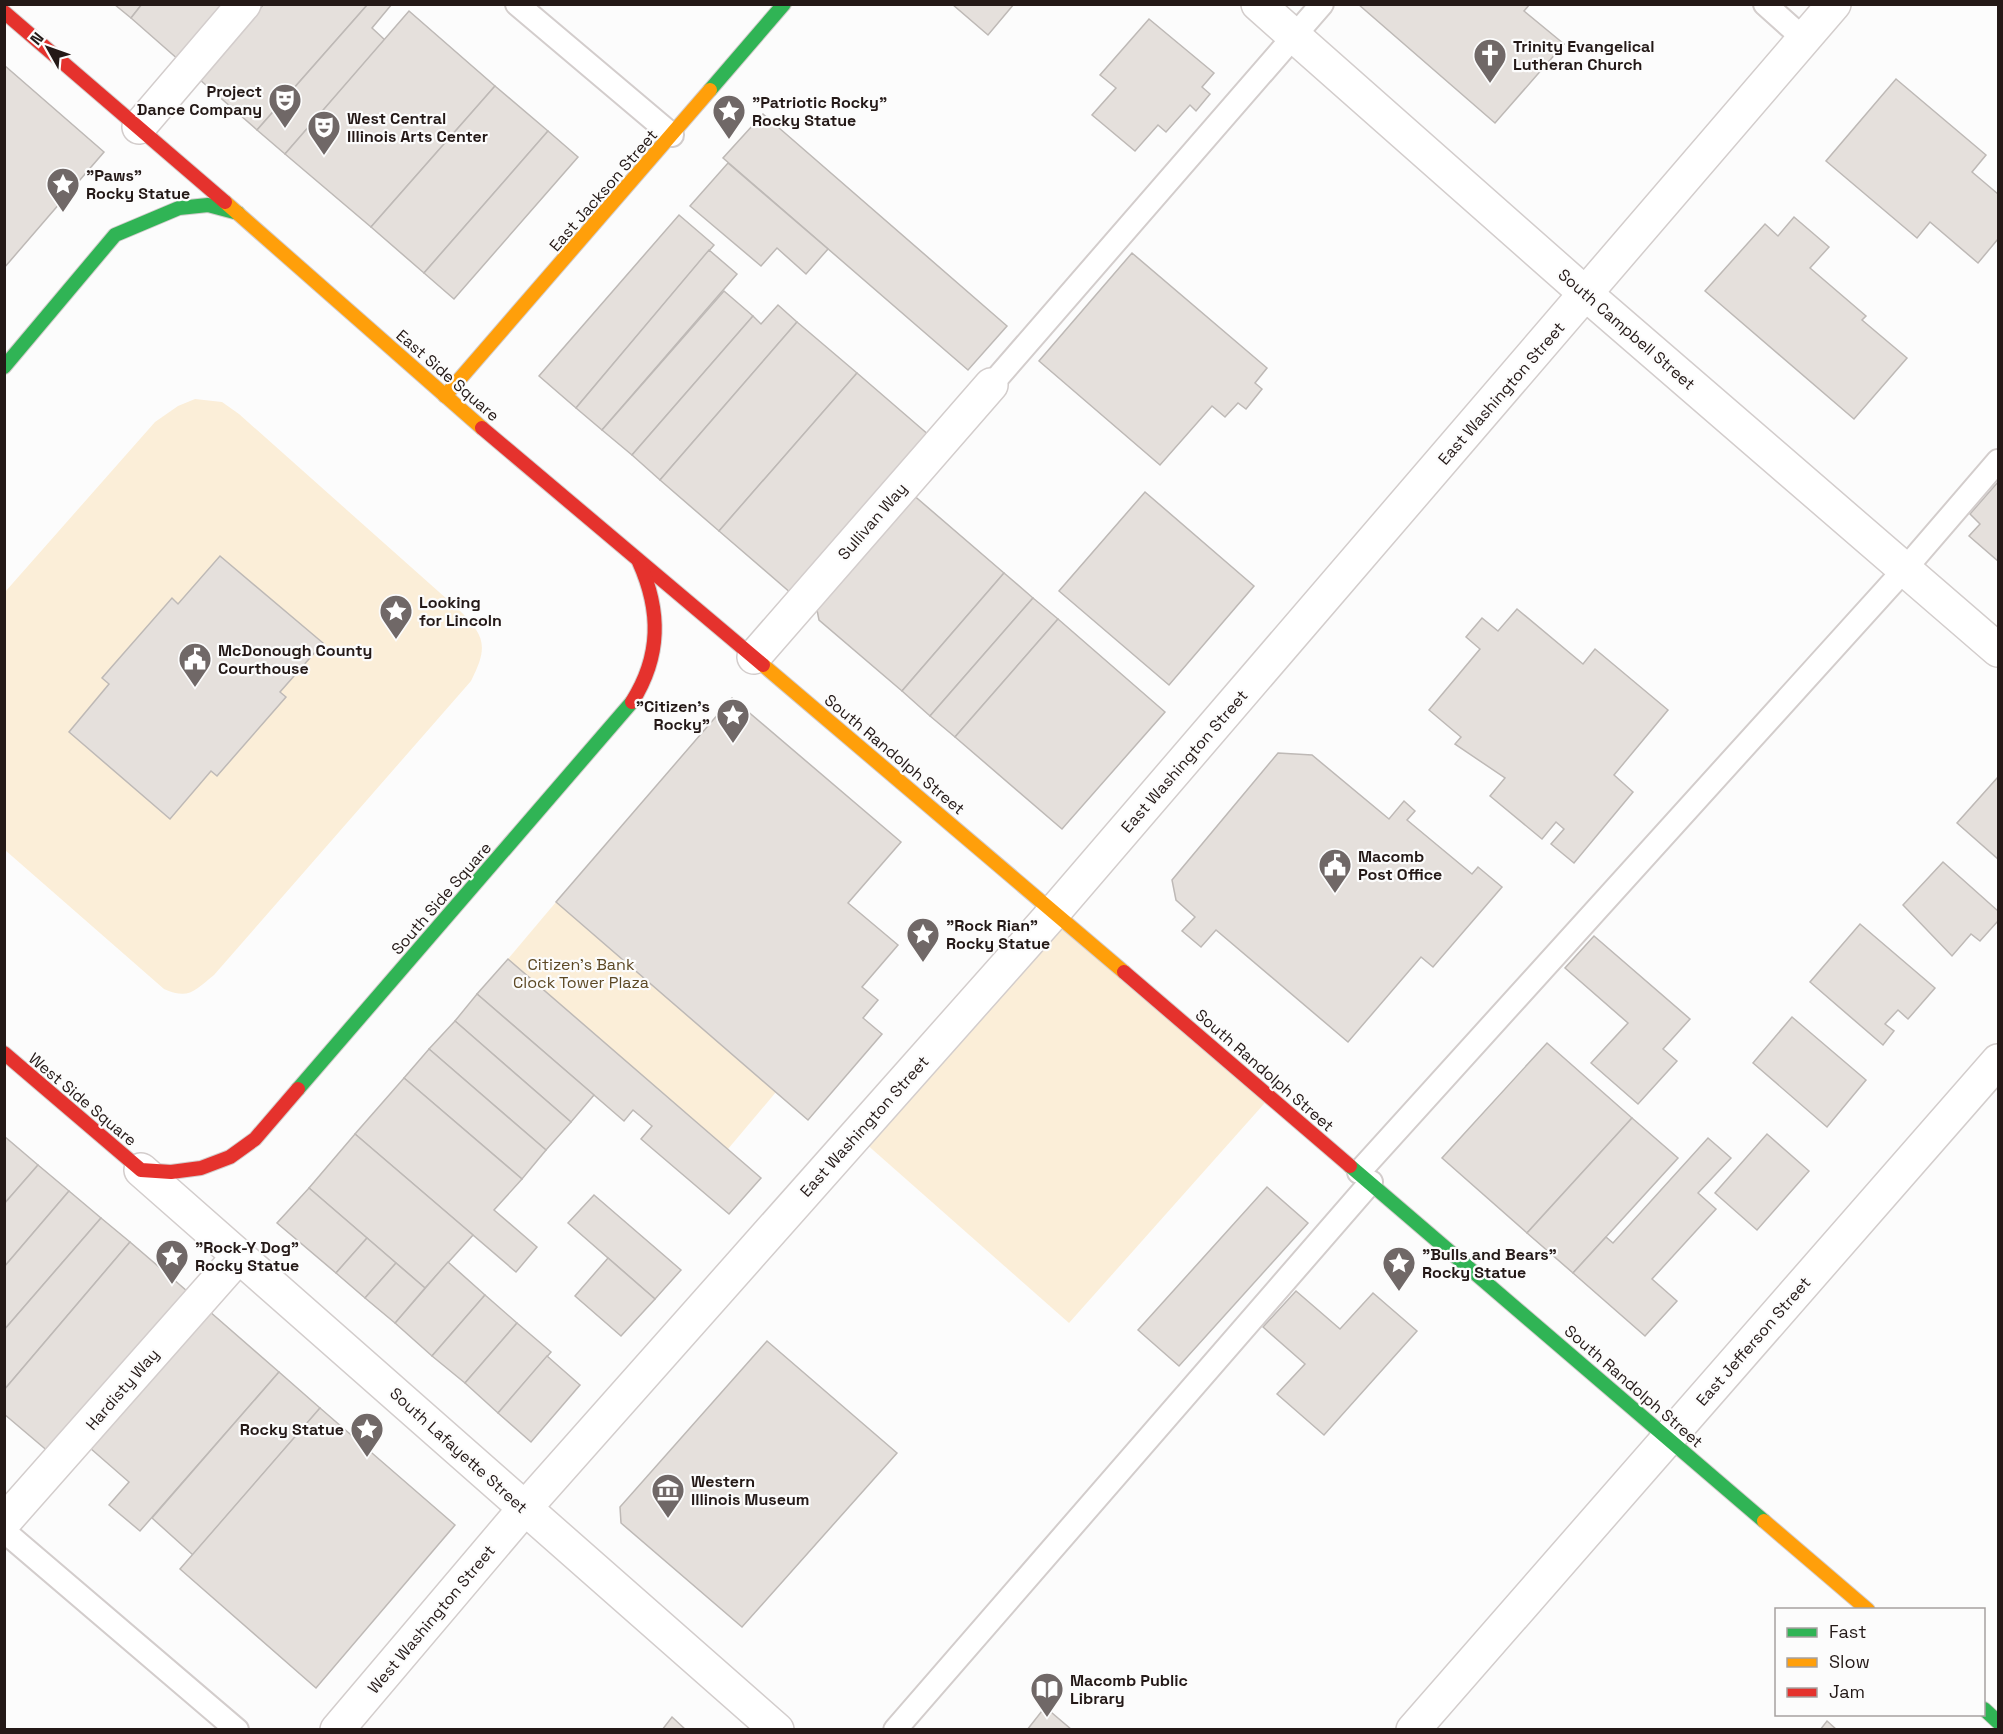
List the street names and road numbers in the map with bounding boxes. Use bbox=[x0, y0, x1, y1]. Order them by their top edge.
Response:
street label: East Jackson Street bbox=[545, 125, 662, 256]
street label: South Campbell Street bbox=[1554, 264, 1700, 395]
street label: East Washington Street bbox=[1434, 317, 1569, 469]
street label: East Side Square bbox=[392, 325, 504, 426]
street label: Sullivan Way bbox=[833, 478, 912, 564]
street label: East Washington Street bbox=[1117, 685, 1252, 837]
street label: South Randolph Street bbox=[820, 689, 969, 819]
street label: South Side Square bbox=[387, 838, 496, 959]
street label: South Randolph Street bbox=[1191, 1004, 1338, 1136]
street label: West Side Square bbox=[24, 1048, 141, 1151]
street label: East Washington Street bbox=[795, 1051, 933, 1201]
street label: East Jefferson Street bbox=[1692, 1272, 1815, 1410]
street label: South Randolph Street bbox=[1560, 1320, 1707, 1452]
street label: Hardisty Way bbox=[81, 1344, 164, 1435]
street label: South Lafayette Street bbox=[385, 1383, 532, 1518]
street label: West Washington Street bbox=[363, 1541, 500, 1698]

